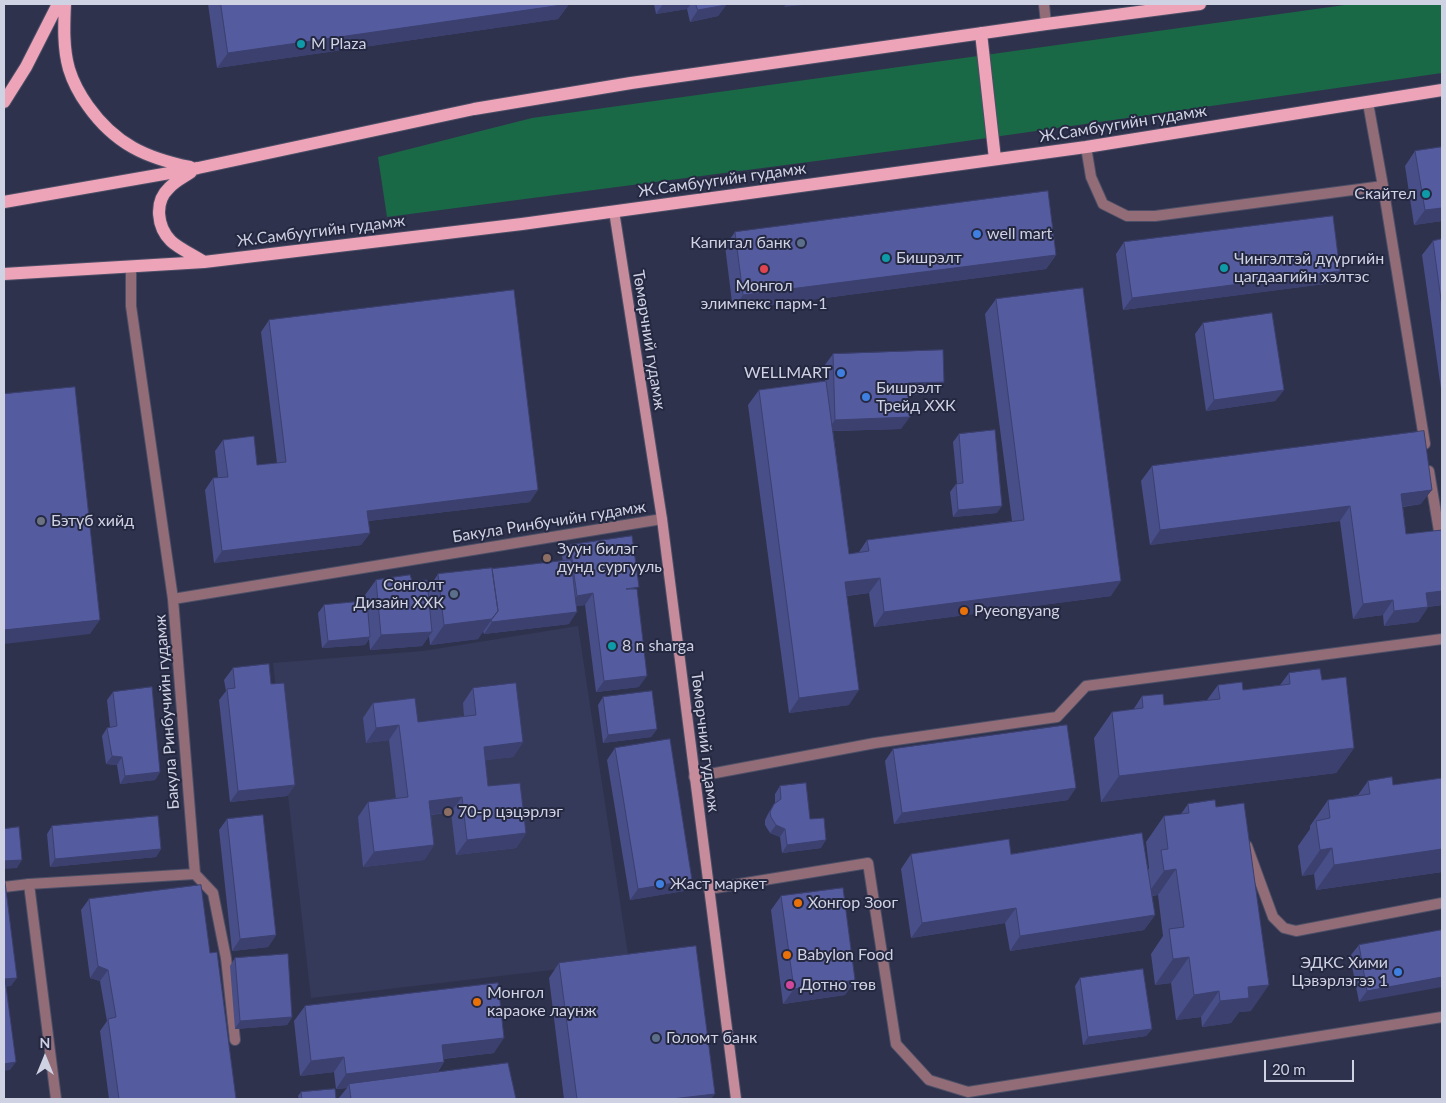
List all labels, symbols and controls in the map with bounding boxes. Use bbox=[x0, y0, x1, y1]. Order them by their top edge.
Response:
place label: M Plaza bbox=[311, 34, 366, 54]
marker: M Plaza bbox=[295, 38, 307, 50]
street label: Ж.Самбуугийн гудамж bbox=[1038, 101, 1208, 147]
street label: Ж.Самбуугийн гудамж bbox=[637, 159, 807, 201]
place label: Скайтел bbox=[1354, 184, 1416, 204]
marker: Скайтел bbox=[1420, 188, 1432, 200]
street label: Ж.Самбуугийн гудамж bbox=[236, 211, 406, 251]
place label: well mart bbox=[987, 224, 1052, 244]
marker: well mart bbox=[971, 228, 983, 240]
place label: Капитал банк bbox=[690, 233, 791, 253]
marker: Капитал банк bbox=[795, 237, 807, 249]
place label: Бишрэлт bbox=[896, 248, 962, 268]
place label: Чингэлтэй дүүргийн цагдаагийн хэлтэс bbox=[1234, 249, 1384, 287]
marker: Бишрэлт bbox=[880, 252, 892, 264]
marker: Чингэлтэй дүүргийн цагдаагийн хэлтэс bbox=[1218, 262, 1230, 274]
marker: Монгол элимпекс парм-1 bbox=[758, 263, 770, 275]
street label: Төмөрчний гудамж bbox=[628, 269, 670, 411]
place label: Монгол элимпекс парм-1 bbox=[701, 276, 827, 314]
place label: WELLMART bbox=[744, 363, 831, 383]
marker: WELLMART bbox=[835, 367, 847, 379]
place label: Бишрэлт Трейд ХХК bbox=[876, 378, 956, 416]
marker: Бишрэлт Трейд ХХК bbox=[860, 391, 872, 403]
street label: Бакула Ринбучийн гудамж bbox=[451, 497, 647, 547]
place label: Бэтүб хийд bbox=[51, 511, 134, 531]
marker: Бэтүб хийд bbox=[35, 515, 47, 527]
place label: Зуун билэг дунд сургууль bbox=[557, 539, 662, 577]
marker: Зуун билэг дунд сургууль bbox=[541, 552, 553, 564]
place label: Сонголт Дизайн ХХК bbox=[353, 575, 444, 613]
marker: Сонголт Дизайн ХХК bbox=[448, 588, 460, 600]
place label: Pyeongyang bbox=[974, 601, 1060, 621]
marker: Pyeongyang bbox=[958, 605, 970, 617]
street label: Бакула Ринбучийн гудамж bbox=[151, 614, 183, 810]
place label: 8 n sharga bbox=[622, 636, 694, 656]
marker: 8 n sharga bbox=[606, 640, 618, 652]
street label: Төмөрчний гудамж bbox=[687, 671, 723, 813]
place label: 70-р цэцэрлэг bbox=[458, 802, 563, 822]
marker: 70-р цэцэрлэг bbox=[442, 806, 454, 818]
place label: Жаст маркет bbox=[670, 874, 767, 894]
marker: Жаст маркет bbox=[654, 878, 666, 890]
place label: Хонгор Зоог bbox=[808, 893, 898, 913]
marker: Хонгор Зоог bbox=[792, 897, 804, 909]
place label: Babylon Food bbox=[797, 945, 893, 965]
marker: Babylon Food bbox=[781, 949, 793, 961]
place label: ЭДКС Хими Цэвэрлэгээ 1 bbox=[1291, 953, 1388, 991]
marker: ЭДКС Хими Цэвэрлэгээ 1 bbox=[1392, 966, 1404, 978]
place label: Дотно төв bbox=[800, 975, 876, 995]
marker: Дотно төв bbox=[784, 979, 796, 991]
place label: Монгол караоке лаунж bbox=[487, 983, 597, 1021]
marker: Монгол караоке лаунж bbox=[471, 996, 483, 1008]
place label: Голомт банк bbox=[666, 1028, 757, 1048]
marker: Голомт банк bbox=[650, 1032, 662, 1044]
north arrow bbox=[20, 1033, 70, 1083]
text: N bbox=[40, 1034, 50, 1051]
scale bar bbox=[1266, 1050, 1356, 1082]
text: 20 m bbox=[1272, 1060, 1306, 1078]

